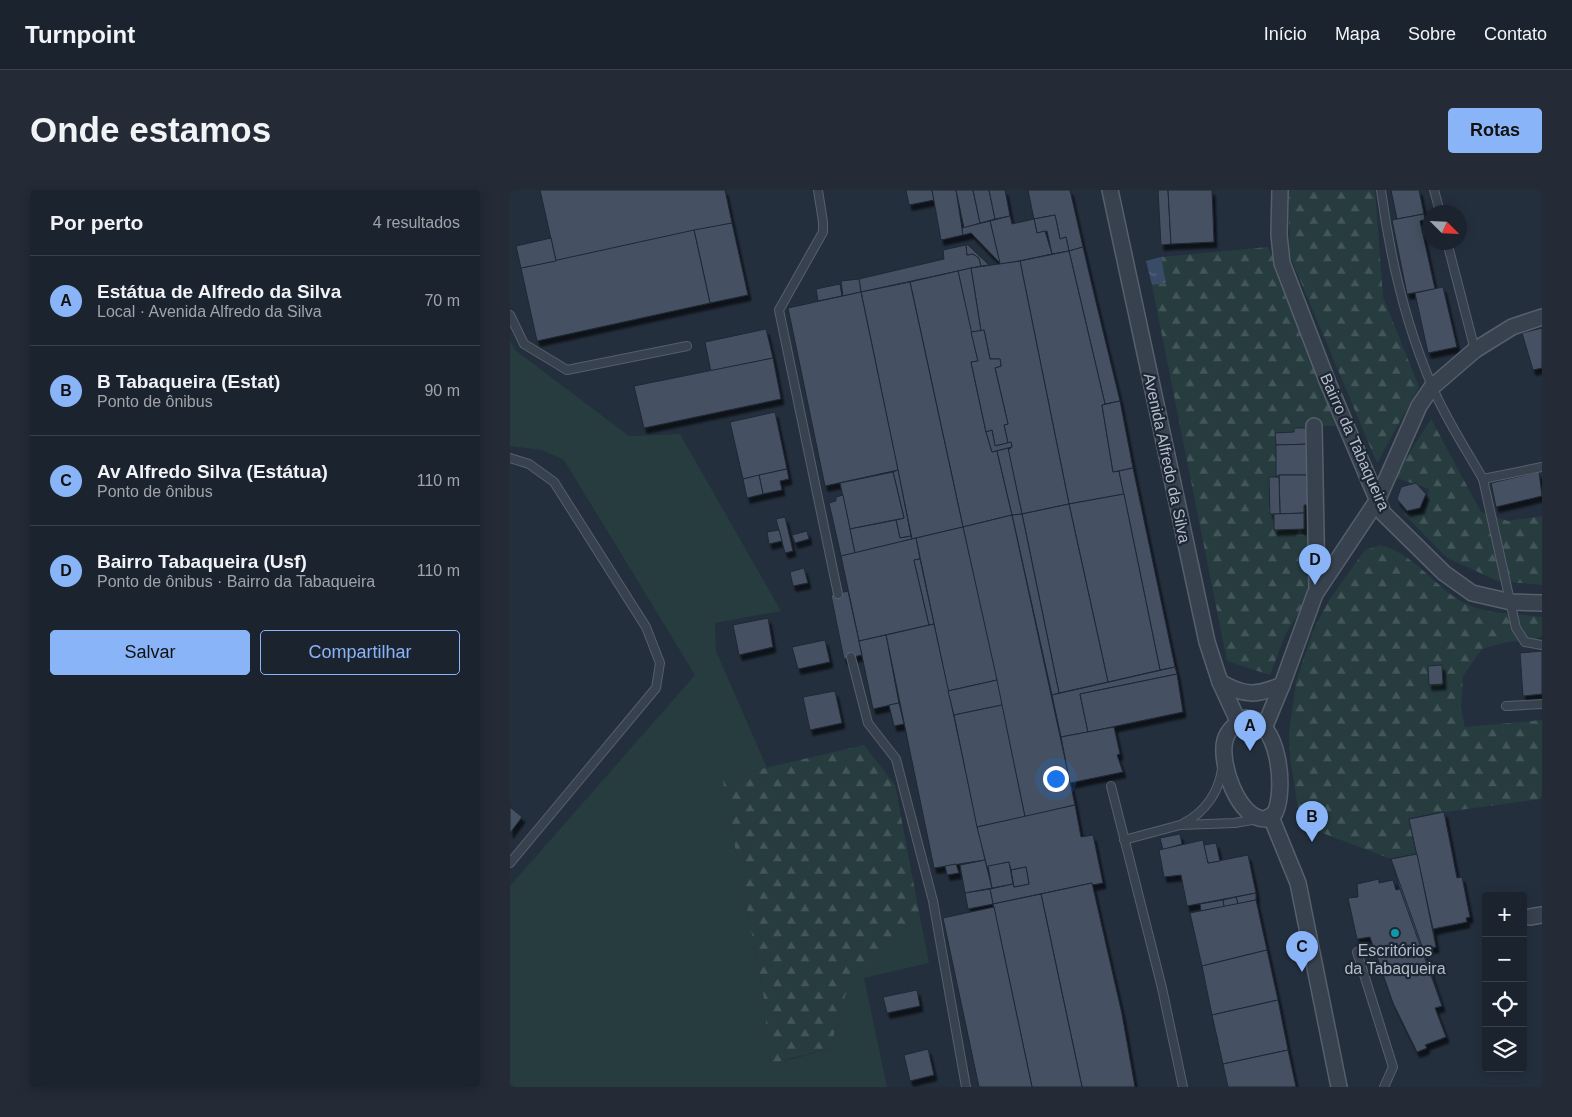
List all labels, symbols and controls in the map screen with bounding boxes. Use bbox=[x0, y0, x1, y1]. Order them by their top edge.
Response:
text: Turnpoint bbox=[25, 21, 135, 48]
text: Início bbox=[1264, 24, 1307, 44]
text: Mapa bbox=[1335, 24, 1380, 44]
text: Sobre bbox=[1408, 24, 1456, 44]
text: Contato bbox=[1484, 24, 1547, 44]
button: Rotas bbox=[1448, 108, 1542, 153]
text: Onde estamos bbox=[30, 110, 271, 149]
north arrow bbox=[1422, 205, 1467, 250]
text: Por perto bbox=[50, 211, 143, 234]
text: 4 resultados bbox=[373, 214, 460, 231]
text: Estátua de Alfredo da Silva bbox=[97, 281, 341, 302]
text: A bbox=[60, 292, 72, 309]
text: 70 m bbox=[424, 292, 460, 309]
text: Local · Avenida Alfredo da Silva bbox=[97, 303, 322, 320]
text: B Tabaqueira (Estat) bbox=[97, 371, 280, 392]
street label: Bairro da Tabaqueira bbox=[1317, 371, 1393, 513]
street label: Avenida Alfredo da Silva bbox=[1141, 372, 1193, 545]
text: B bbox=[60, 382, 72, 399]
text: 90 m bbox=[424, 382, 460, 399]
text: Ponto de ônibus bbox=[97, 393, 213, 410]
text: Av Alfredo Silva (Estátua) bbox=[97, 461, 328, 482]
text: C bbox=[60, 472, 72, 489]
text: 110 m bbox=[417, 472, 460, 489]
text: Ponto de ônibus bbox=[97, 483, 213, 500]
pin: D bbox=[1299, 544, 1331, 585]
text: Bairro Tabaqueira (Usf) bbox=[97, 551, 307, 572]
text: D bbox=[60, 562, 72, 579]
text: 110 m bbox=[417, 562, 460, 579]
text: Ponto de ônibus · Bairro da Tabaqueira bbox=[97, 573, 375, 590]
button: Salvar bbox=[50, 630, 250, 675]
button: Compartilhar bbox=[260, 630, 460, 675]
pin: A bbox=[1234, 710, 1266, 751]
your location bbox=[1043, 766, 1069, 792]
pin: B bbox=[1296, 801, 1328, 842]
map controls bbox=[1482, 892, 1527, 1072]
button: + bbox=[1482, 892, 1527, 937]
marker: Escritórios da Tabaqueira bbox=[1389, 927, 1401, 939]
pin: C bbox=[1286, 931, 1318, 972]
button: − bbox=[1482, 937, 1527, 982]
place label: Escritórios da Tabaqueira bbox=[1344, 942, 1446, 977]
button: locate bbox=[1482, 982, 1527, 1027]
button: layers bbox=[1482, 1027, 1527, 1072]

